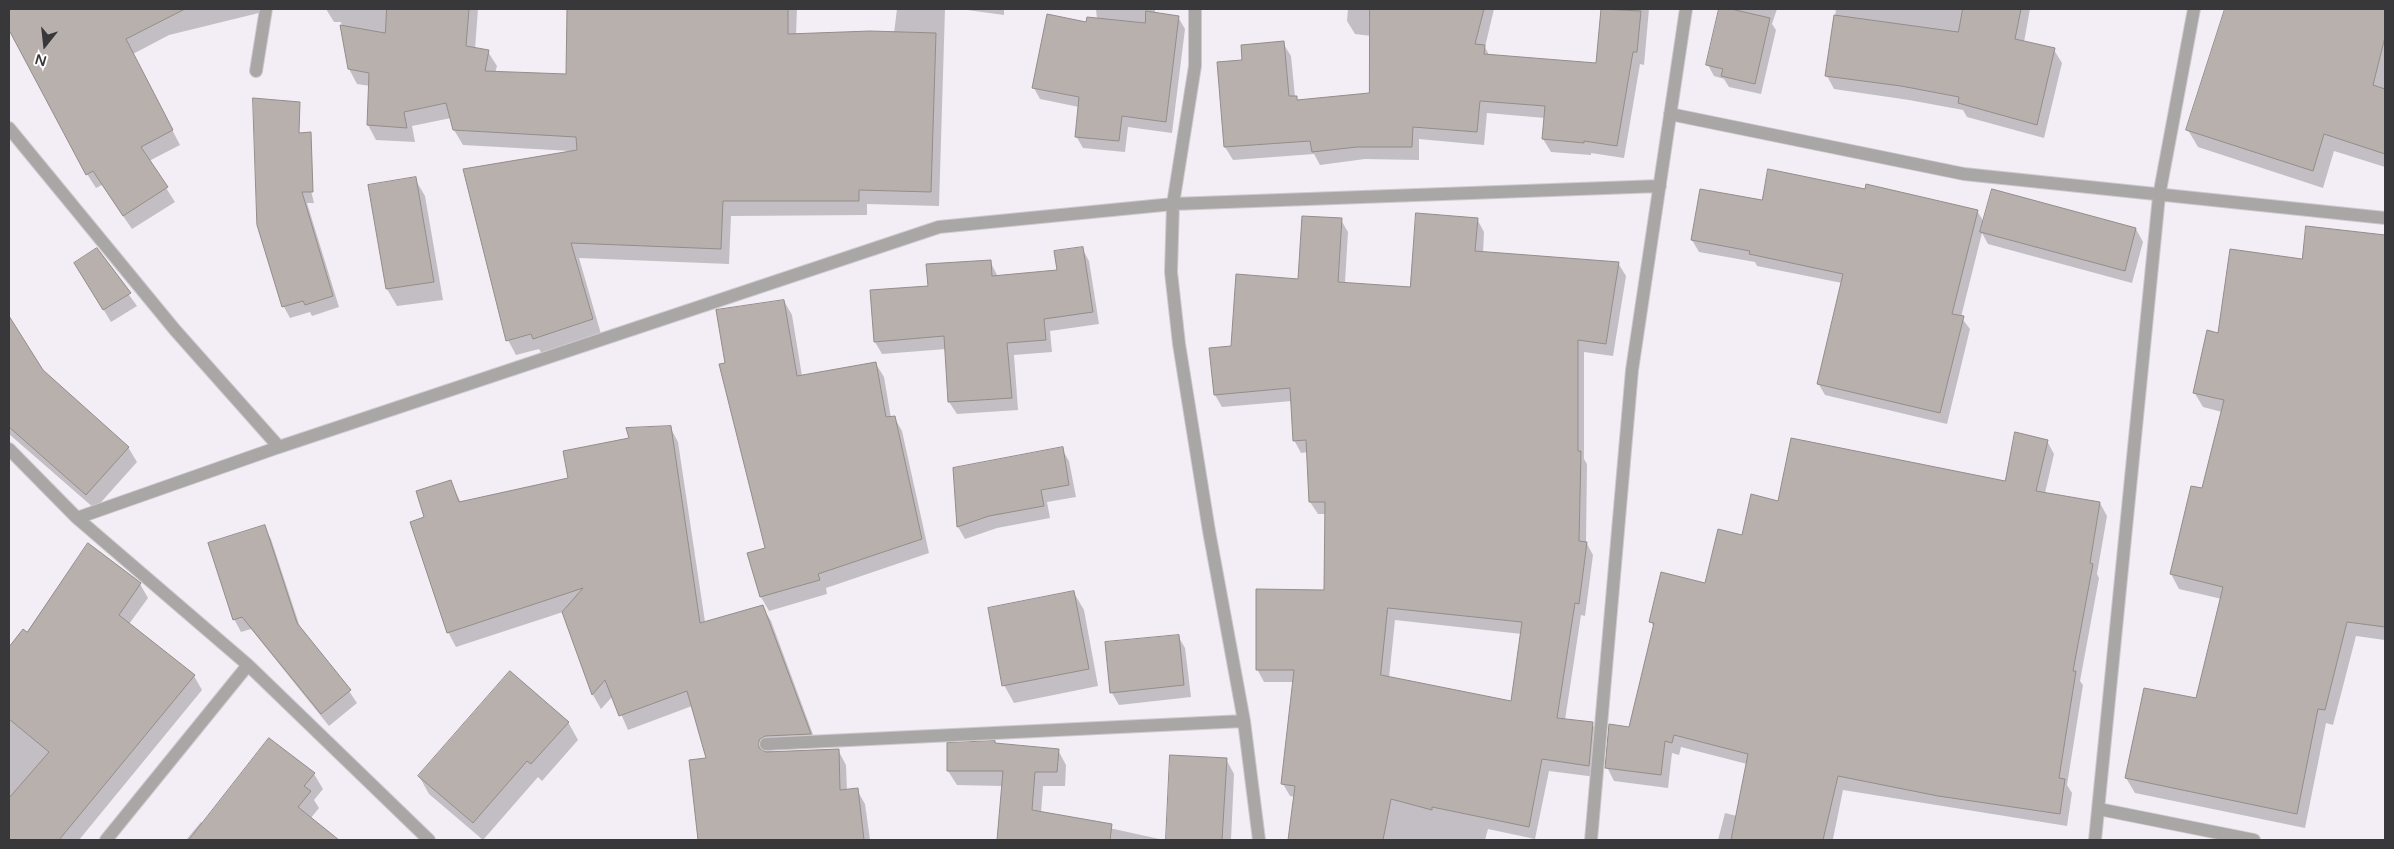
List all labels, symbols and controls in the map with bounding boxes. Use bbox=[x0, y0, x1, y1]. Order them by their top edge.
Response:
north arrow bbox=[20, 20, 70, 70]
text: N bbox=[33, 50, 48, 70]

